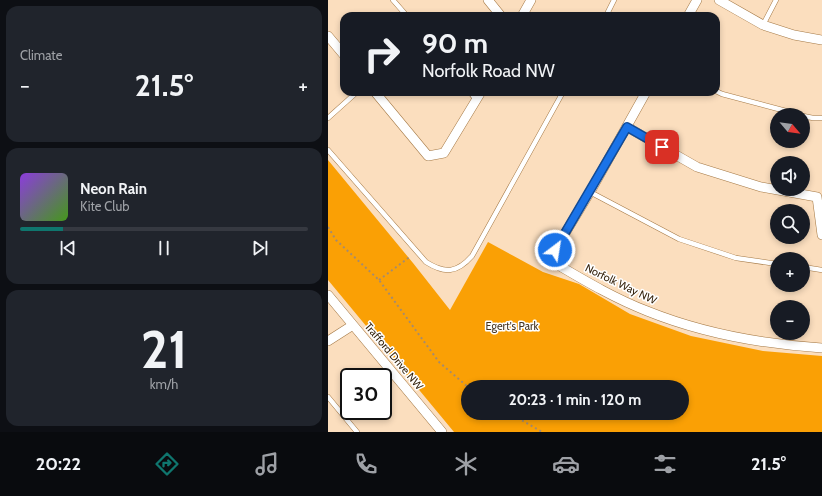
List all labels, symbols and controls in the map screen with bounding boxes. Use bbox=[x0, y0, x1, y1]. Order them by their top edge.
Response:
text: 90 m bbox=[422, 26, 488, 60]
icon: right bbox=[356, 28, 408, 80]
text: Climate bbox=[20, 47, 62, 63]
text: Norfolk Road NW bbox=[422, 60, 555, 82]
text: 21.5° bbox=[135, 67, 193, 104]
text: − bbox=[20, 72, 30, 99]
text: + bbox=[298, 72, 308, 99]
north arrow bbox=[770, 108, 810, 148]
map controls bbox=[770, 108, 810, 340]
pin bbox=[645, 130, 679, 164]
icon: arrive bbox=[651, 136, 673, 158]
button: sound bbox=[770, 156, 810, 196]
text: Neon Rain bbox=[80, 180, 147, 198]
text: Kite Club bbox=[80, 198, 129, 214]
button: search bbox=[770, 204, 810, 244]
position arrow bbox=[534, 229, 576, 271]
icon: previous bbox=[57, 237, 79, 259]
icon: pause bbox=[153, 237, 175, 259]
icon: next bbox=[249, 237, 271, 259]
button: + bbox=[770, 252, 810, 292]
street label: Norfolk Way NW bbox=[583, 261, 660, 308]
button: − bbox=[770, 300, 810, 340]
text: 21 bbox=[141, 318, 187, 381]
street label: Trafford Drive NW bbox=[362, 319, 427, 393]
park label: Egert's Park bbox=[486, 319, 538, 333]
speed limit sign: 30 bbox=[340, 368, 392, 420]
text: km/h bbox=[150, 376, 178, 392]
text: 20:23 · 1 min · 120 m bbox=[509, 391, 641, 409]
icon: directions bbox=[153, 450, 181, 478]
icon: music bbox=[253, 450, 281, 478]
icon: phone bbox=[352, 450, 380, 478]
icon: climate bbox=[452, 450, 480, 478]
icon: car bbox=[552, 450, 580, 478]
icon: filters bbox=[651, 450, 679, 478]
text: 20:22 bbox=[36, 453, 81, 475]
text: 21.5° bbox=[751, 453, 786, 475]

